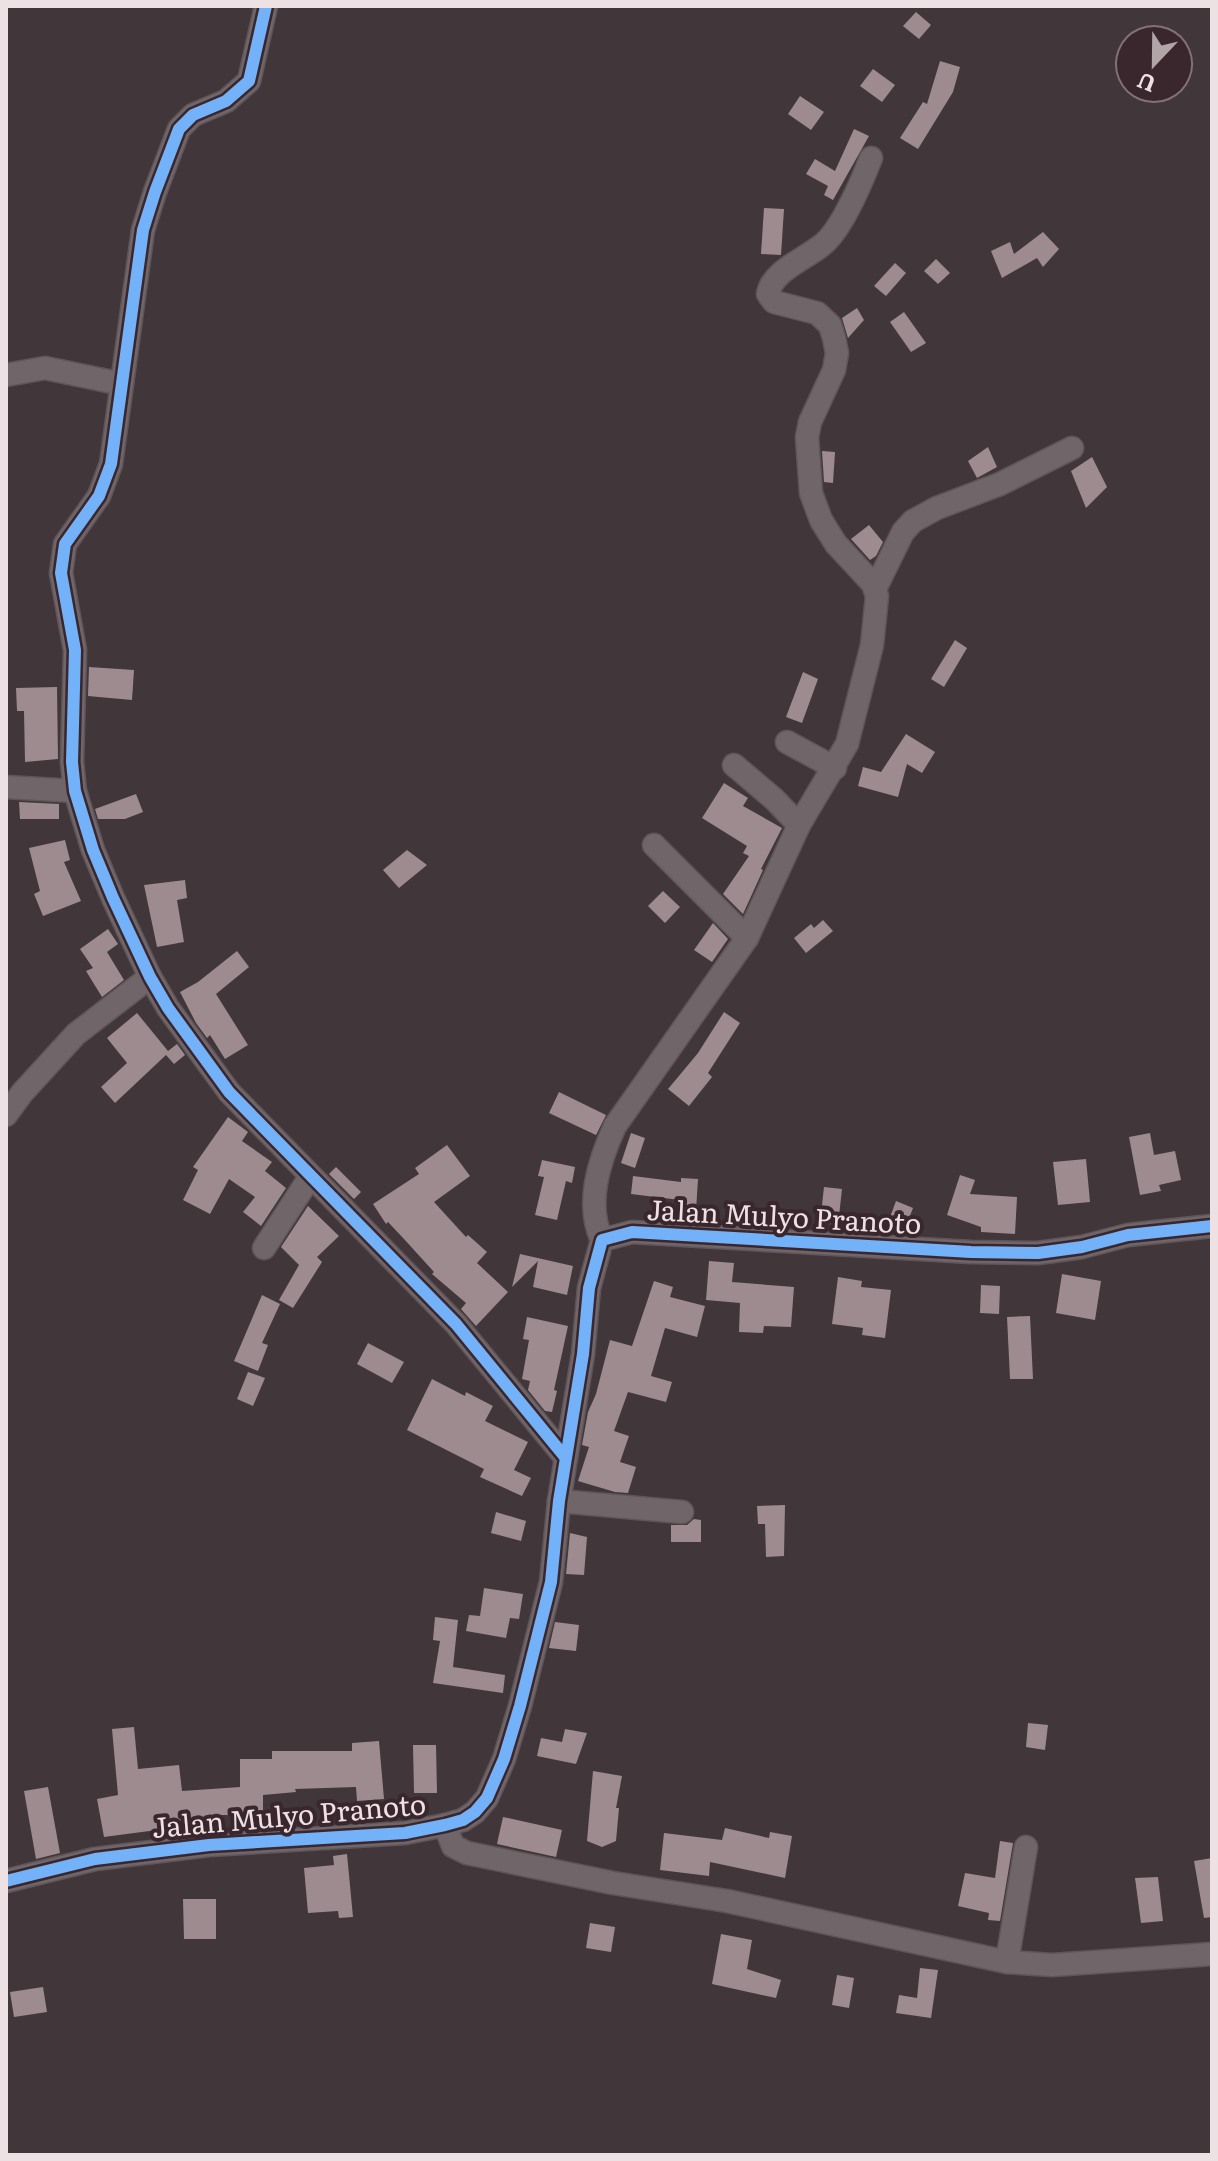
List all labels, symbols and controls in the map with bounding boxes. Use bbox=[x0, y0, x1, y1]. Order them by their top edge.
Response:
north arrow bbox=[1114, 24, 1194, 104]
text: U bbox=[1132, 65, 1160, 102]
street label: Jalan Mulyo Pranoto bbox=[646, 1187, 923, 1243]
street label: Jalan Mulyo Pranoto bbox=[150, 1781, 428, 1847]

